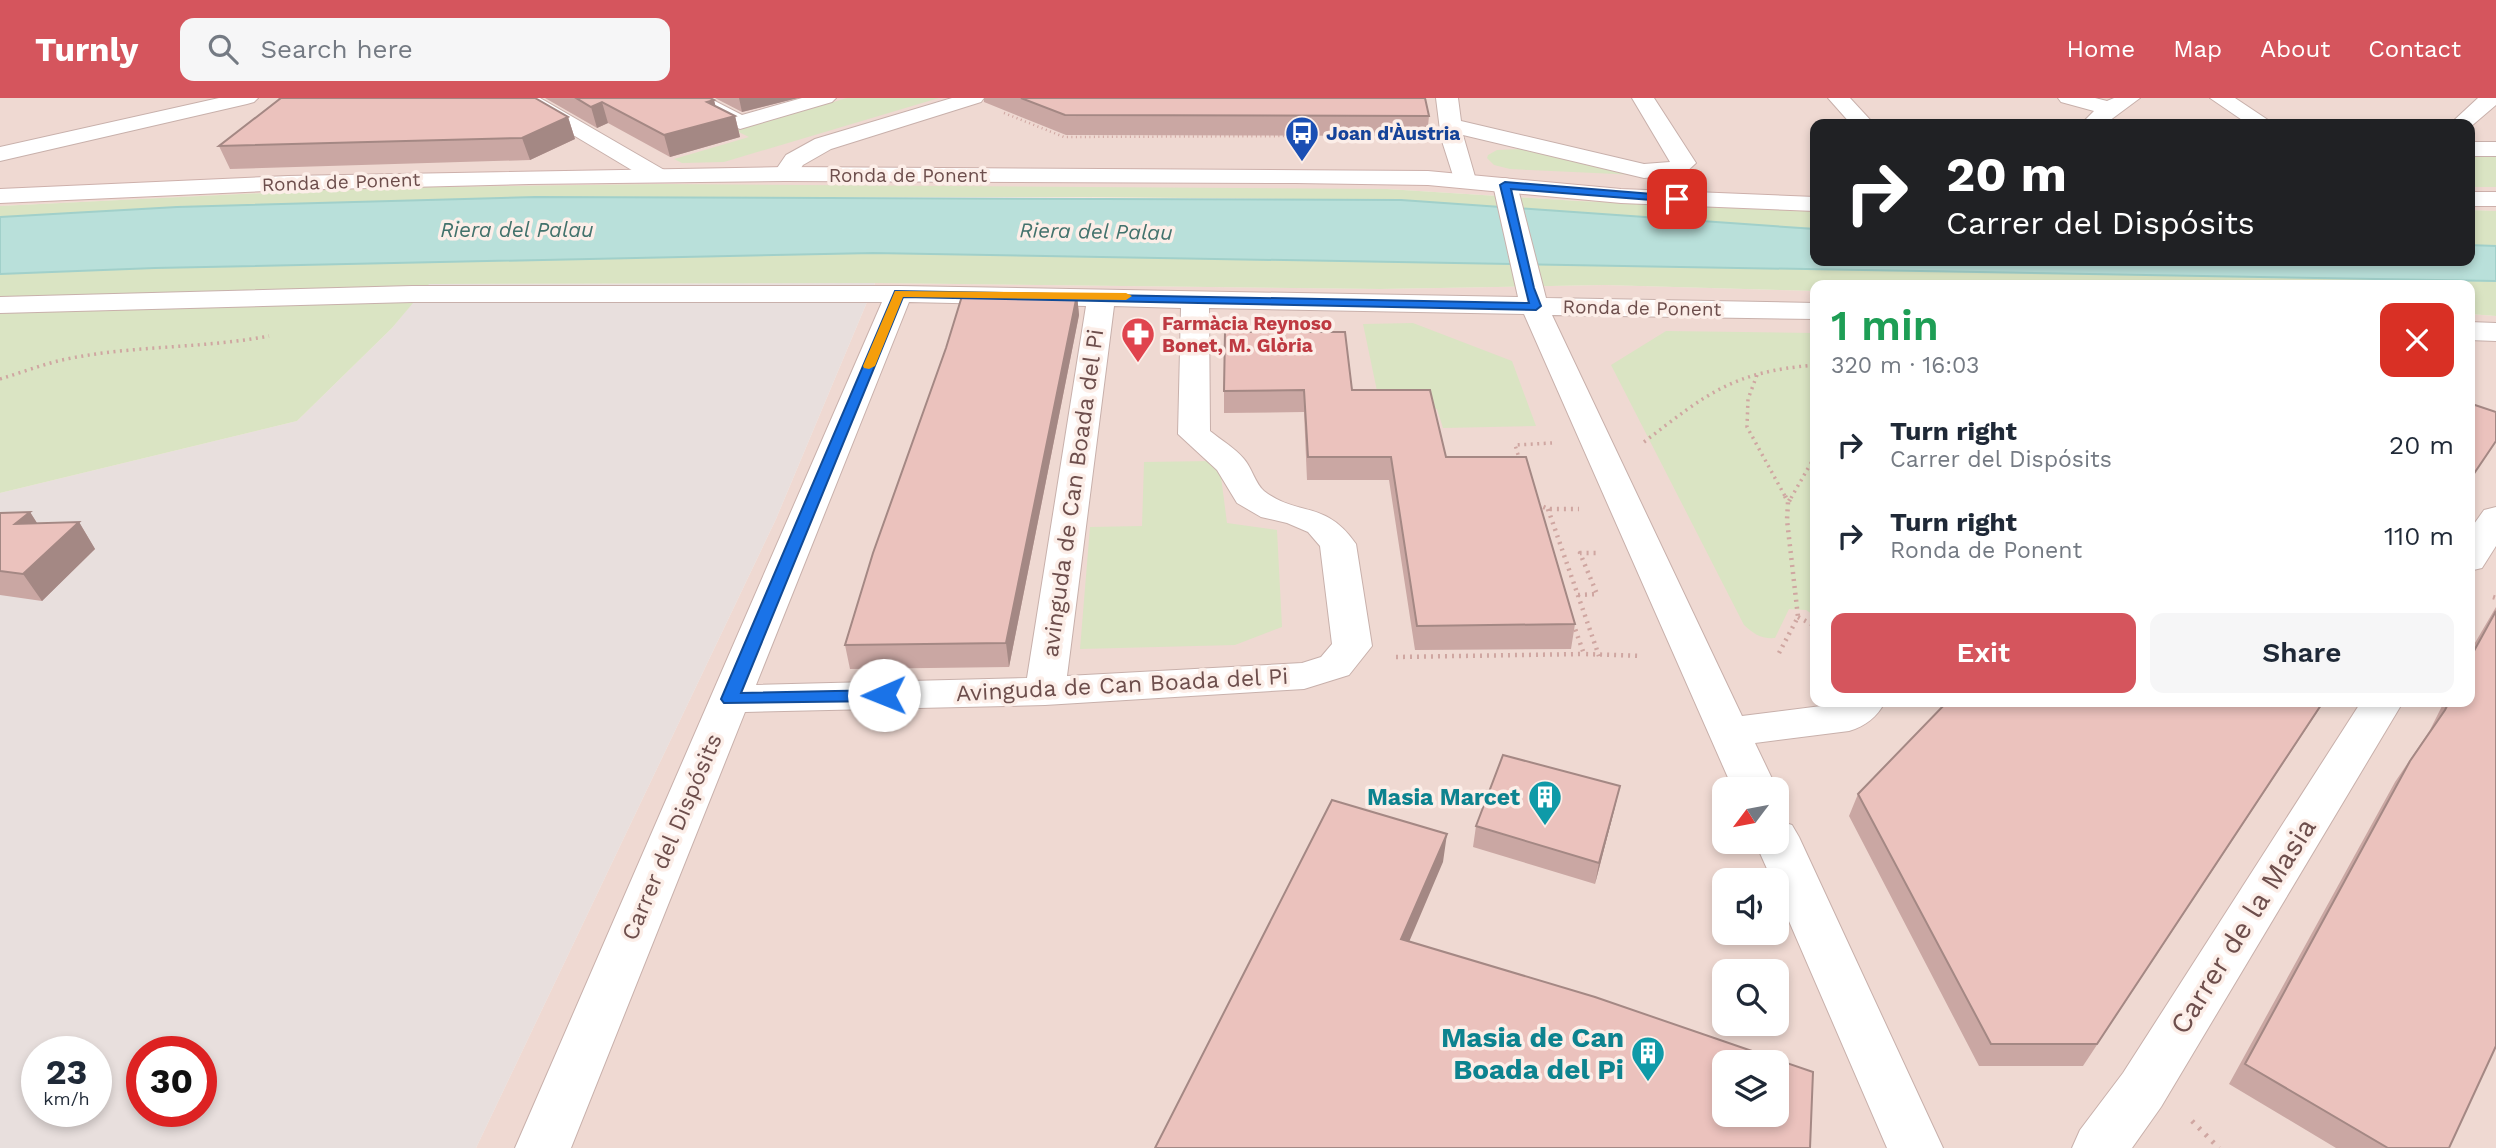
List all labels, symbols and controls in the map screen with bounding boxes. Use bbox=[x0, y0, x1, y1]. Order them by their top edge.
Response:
search box bbox=[180, 18, 670, 81]
text: Turnly bbox=[35, 30, 138, 69]
icon: search bbox=[204, 30, 242, 68]
text: Search here bbox=[260, 34, 413, 64]
text: Home bbox=[2067, 35, 2135, 63]
text: Map bbox=[2173, 35, 2222, 63]
text: About bbox=[2260, 35, 2330, 63]
text: Contact bbox=[2368, 35, 2461, 63]
bus stop icon: Joan d'Àustria bbox=[1283, 114, 1321, 163]
place label: Joan d'Àustria bbox=[1326, 122, 1460, 145]
text: 20 m bbox=[1946, 145, 2067, 203]
icon: right bbox=[1831, 147, 1922, 238]
street label: Ronda de Ponent bbox=[829, 164, 987, 187]
street label: Ronda de Ponent bbox=[261, 168, 421, 196]
pin bbox=[1647, 169, 1707, 229]
icon: arrive bbox=[1658, 180, 1696, 218]
text: Carrer del Dispósits bbox=[1946, 204, 2255, 242]
water label: Riera del Palau bbox=[440, 217, 594, 242]
water label: Riera del Palau bbox=[1019, 217, 1173, 245]
street label: Ronda de Ponent bbox=[1562, 295, 1722, 321]
text: 1 min bbox=[1831, 301, 1939, 350]
button: close bbox=[2380, 303, 2454, 377]
place label: Farmàcia Reynoso Bonet, M. Glòria bbox=[1162, 312, 1332, 357]
pharmacy icon: Farmàcia Reynoso Bonet, M. Glòria bbox=[1119, 315, 1157, 364]
street label: avinguda de Can Boada del Pi bbox=[1037, 327, 1109, 659]
text: 320 m · 16:03 bbox=[1831, 352, 1979, 379]
text: Turn right bbox=[1890, 416, 2017, 446]
icon: right bbox=[1831, 426, 1869, 464]
text: 20 m bbox=[2389, 430, 2454, 460]
text: Carrer del Dispósits bbox=[1890, 446, 2112, 473]
text: Turn right bbox=[1890, 507, 2017, 537]
icon: right bbox=[1831, 517, 1869, 555]
text: 110 m bbox=[2384, 521, 2454, 551]
text: Ronda de Ponent bbox=[1890, 537, 2082, 564]
button: Exit bbox=[1831, 613, 2136, 693]
button: Share bbox=[2150, 613, 2454, 693]
position arrow bbox=[847, 658, 921, 732]
street label: Avinguda de Can Boada del Pi bbox=[955, 663, 1289, 707]
street label: Carrer del Dispósits bbox=[616, 730, 728, 944]
north arrow bbox=[1712, 777, 1788, 854]
map controls bbox=[1712, 777, 1789, 1127]
building icon: Masia Marcet bbox=[1526, 778, 1564, 827]
place label: Masia Marcet bbox=[1367, 784, 1520, 811]
street label: Carrer de la Masia bbox=[2163, 812, 2323, 1040]
button: sound bbox=[1712, 868, 1789, 945]
button: search bbox=[1712, 959, 1789, 1036]
place label: Masia de Can Boada del Pi bbox=[1441, 1021, 1624, 1086]
building icon: Masia de Can Boada del Pi bbox=[1629, 1034, 1667, 1083]
speed limit sign: 30 bbox=[126, 1036, 217, 1127]
button: layers bbox=[1712, 1050, 1789, 1127]
text: 23 bbox=[46, 1051, 87, 1093]
text: km/h bbox=[43, 1088, 90, 1109]

